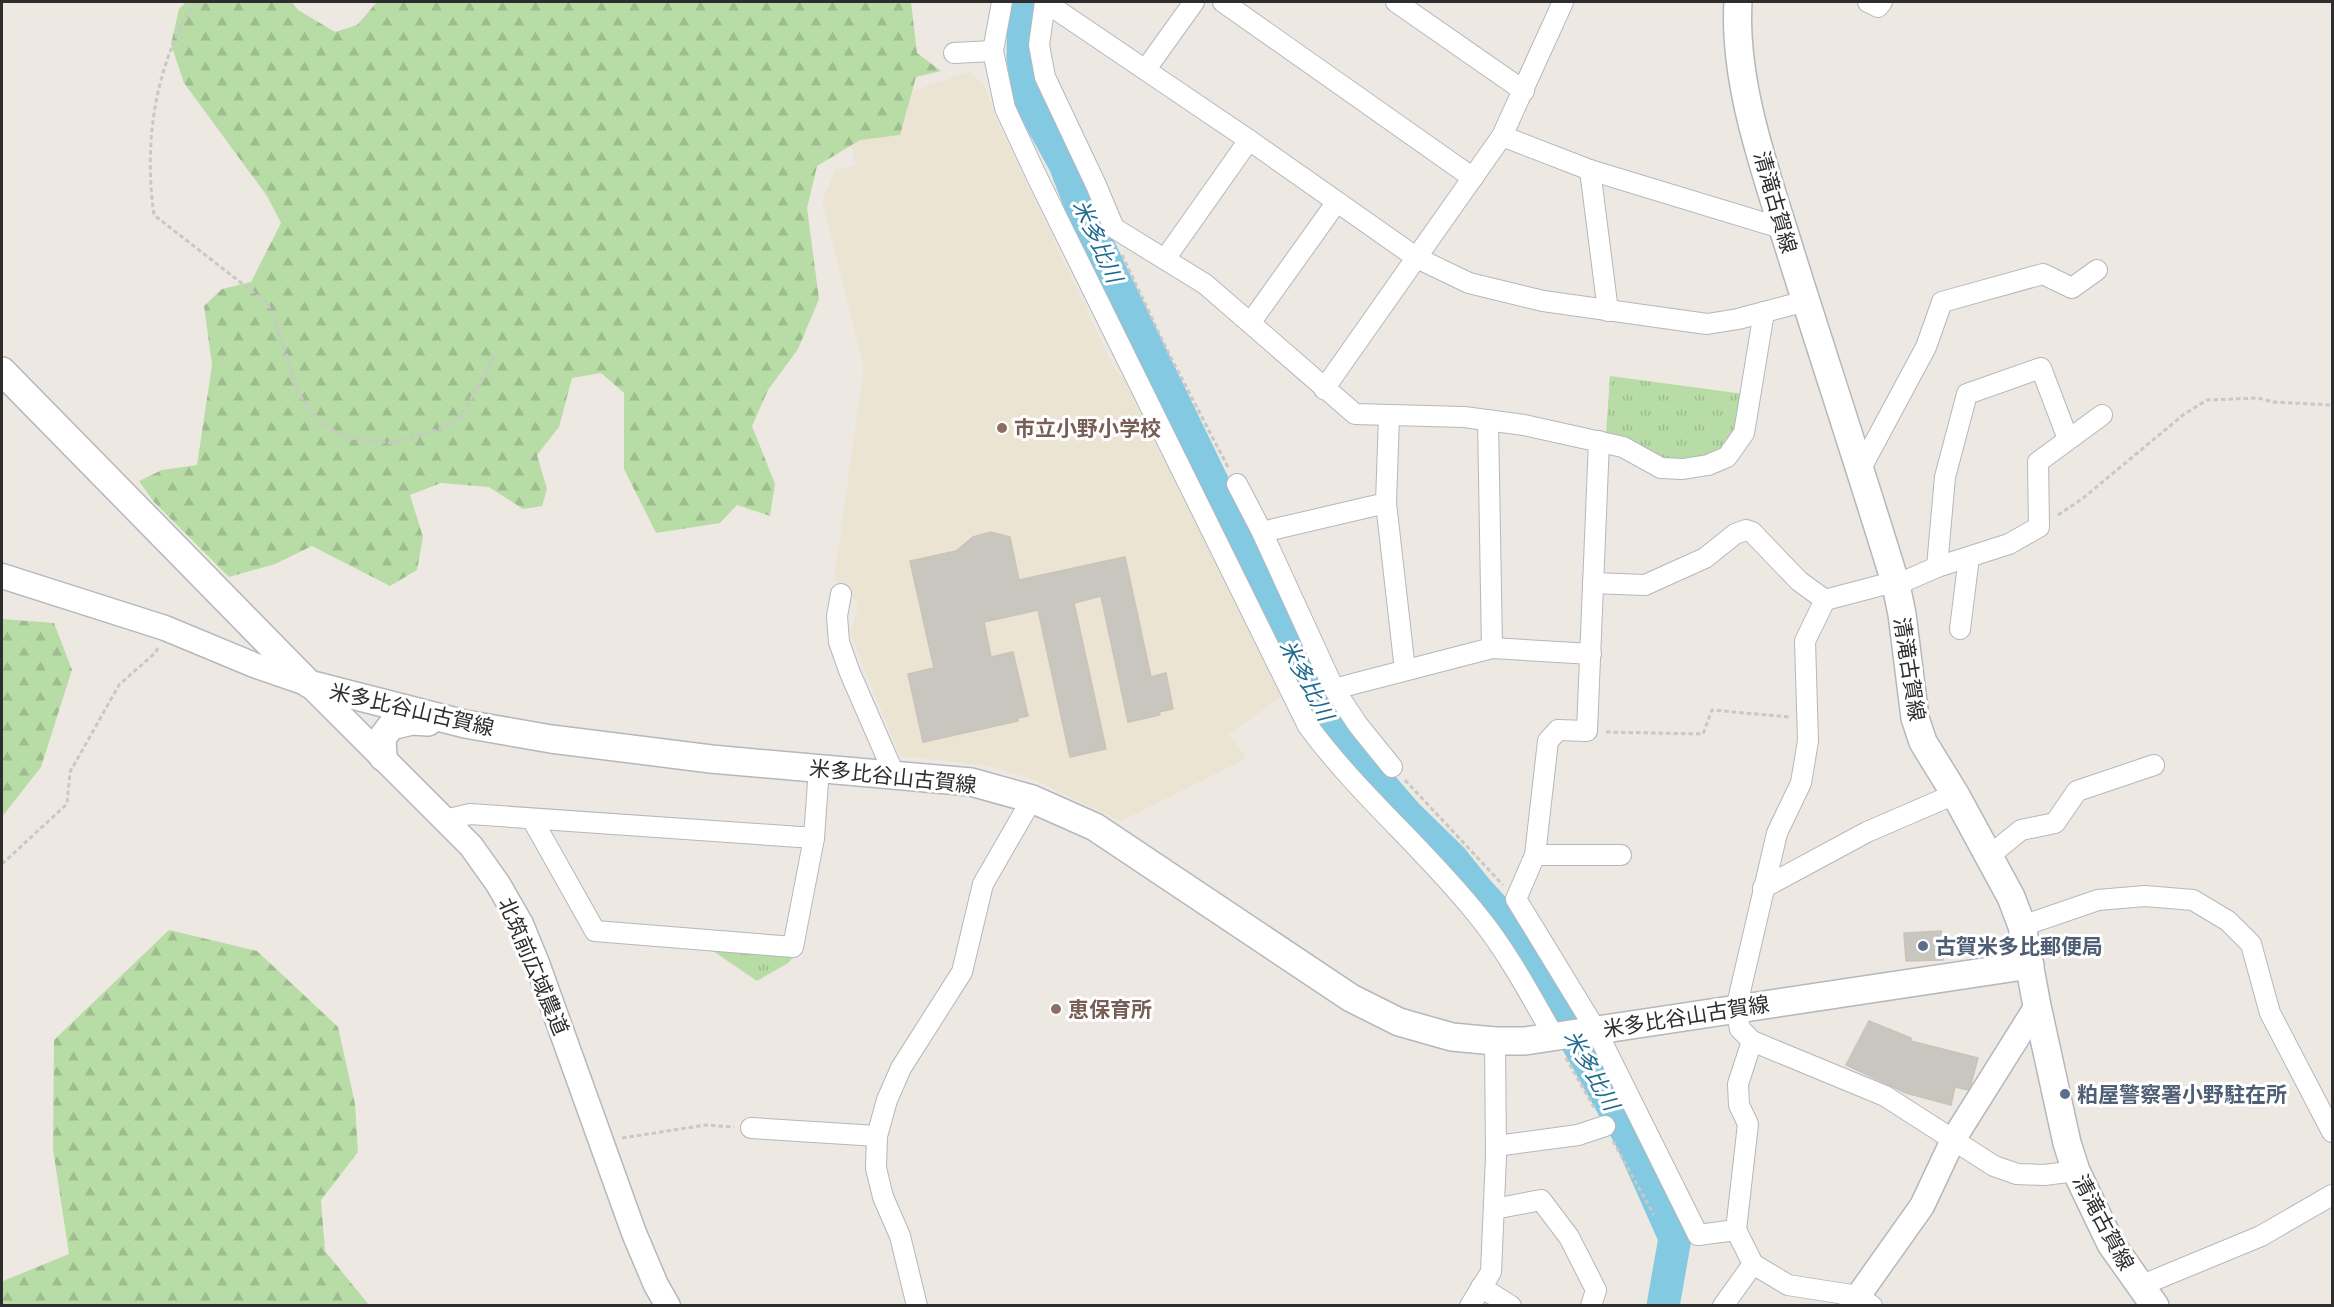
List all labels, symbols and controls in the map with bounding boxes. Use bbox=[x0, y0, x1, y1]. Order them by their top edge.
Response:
street label: 清滝古賀線 bbox=[1746, 147, 1806, 257]
water label: 米多比川 bbox=[1065, 194, 1132, 290]
place label: 市立小野小学校 bbox=[1014, 412, 1161, 444]
marker: 市立小野小学校 bbox=[995, 421, 1009, 435]
street label: 清滝古賀線 bbox=[1886, 615, 1934, 723]
water label: 米多比川 bbox=[1271, 633, 1344, 729]
street label: 米多比谷山古賀線 bbox=[327, 675, 497, 743]
street label: 米多比谷山古賀線 bbox=[808, 751, 978, 801]
street label: 北筑前広域農道 bbox=[491, 892, 577, 1040]
place label: 古賀米多比郵便局 bbox=[1935, 930, 2103, 962]
marker: 古賀米多比郵便局 bbox=[1916, 939, 1930, 953]
street label: 米多比谷山古賀線 bbox=[1601, 987, 1771, 1045]
place label: 恵保育所 bbox=[1068, 993, 1152, 1025]
marker: 恵保育所 bbox=[1049, 1002, 1063, 1016]
water label: 米多比川 bbox=[1556, 1023, 1629, 1118]
place label: 粕屋警察署小野駐在所 bbox=[2077, 1078, 2287, 1110]
marker: 粕屋警察署小野駐在所 bbox=[2058, 1087, 2072, 1101]
street label: 清滝古賀線 bbox=[2065, 1168, 2143, 1276]

